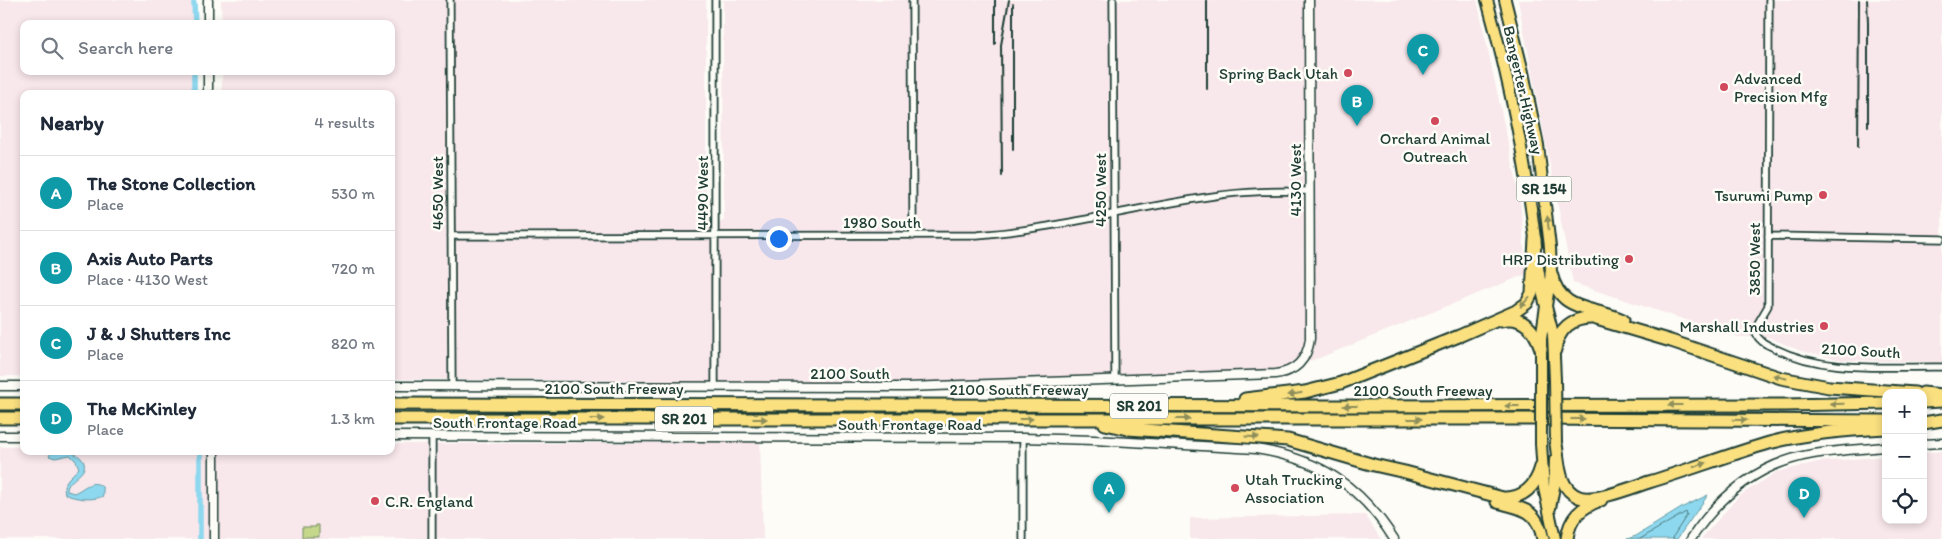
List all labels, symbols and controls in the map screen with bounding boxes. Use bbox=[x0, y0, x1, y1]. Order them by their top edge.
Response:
search box bbox=[20, 20, 395, 75]
street label: Bangerter Highway bbox=[1499, 24, 1548, 157]
icon: search bbox=[38, 34, 66, 62]
pin: C bbox=[1407, 34, 1439, 75]
text: Search here bbox=[78, 36, 173, 59]
place label: Spring Back Utah bbox=[1219, 64, 1338, 83]
marker: Spring Back Utah bbox=[1342, 67, 1354, 79]
place label: Advanced Precision Mfg bbox=[1734, 69, 1828, 106]
marker: Advanced Precision Mfg bbox=[1718, 81, 1730, 93]
pin: B bbox=[1341, 85, 1373, 126]
text: Nearby bbox=[40, 110, 104, 135]
text: 4 results bbox=[314, 113, 375, 132]
marker: Orchard Animal Outreach bbox=[1429, 115, 1441, 127]
place label: Orchard Animal Outreach bbox=[1380, 129, 1491, 166]
street label: 4130 West bbox=[1286, 143, 1305, 217]
street label: 4250 West bbox=[1091, 153, 1110, 227]
street label: 4650 West bbox=[428, 156, 447, 230]
street label: 4490 West bbox=[693, 156, 712, 230]
text: The Stone Collection bbox=[87, 172, 255, 195]
road number: SR 154 bbox=[1516, 176, 1572, 202]
text: A bbox=[51, 184, 61, 203]
text: 530 m bbox=[331, 184, 375, 203]
place label: Tsurumi Pump bbox=[1714, 186, 1813, 205]
marker: Tsurumi Pump bbox=[1817, 189, 1829, 201]
text: Place bbox=[87, 195, 124, 214]
street label: 1980 South bbox=[843, 213, 921, 232]
one-way arrow bbox=[1544, 215, 1552, 231]
street label: 3850 West bbox=[1745, 222, 1764, 296]
your location bbox=[766, 226, 792, 252]
text: Axis Auto Parts bbox=[87, 247, 213, 270]
place label: HRP Distributing bbox=[1502, 250, 1620, 269]
marker: HRP Distributing bbox=[1623, 253, 1635, 265]
text: B bbox=[51, 259, 61, 278]
text: 720 m bbox=[332, 259, 375, 278]
text: Place · 4130 West bbox=[87, 270, 208, 289]
one-way arrow bbox=[1520, 296, 1531, 308]
place label: Marshall Industries bbox=[1679, 317, 1814, 336]
marker: Marshall Industries bbox=[1818, 320, 1830, 332]
text: J & J Shutters Inc bbox=[87, 322, 231, 345]
text: C bbox=[51, 334, 61, 353]
text: 820 m bbox=[331, 334, 375, 353]
street label: 2100 South bbox=[1821, 339, 1901, 362]
text: Place bbox=[87, 345, 124, 364]
street label: 2100 South bbox=[810, 364, 890, 383]
one-way arrow bbox=[1772, 373, 1787, 381]
street label: 2100 South Freeway bbox=[544, 379, 684, 398]
street label: 2100 South Freeway bbox=[949, 380, 1089, 399]
street label: 2100 South Freeway bbox=[1353, 381, 1493, 400]
map controls bbox=[1882, 389, 1927, 524]
button: + bbox=[1882, 389, 1927, 434]
one-way arrow bbox=[1286, 390, 1302, 398]
road number: SR 201 bbox=[1110, 394, 1168, 418]
text: The McKinley bbox=[87, 397, 196, 420]
one-way arrow bbox=[1829, 400, 1845, 408]
one-way arrow bbox=[1666, 401, 1682, 409]
one-way arrow bbox=[1341, 402, 1357, 410]
one-way arrow bbox=[1504, 402, 1520, 410]
road number: SR 201 bbox=[655, 406, 713, 432]
text: D bbox=[51, 409, 61, 428]
text: 1.3 km bbox=[330, 409, 375, 428]
street label: South Frontage Road bbox=[433, 413, 577, 432]
one-way arrow bbox=[590, 415, 606, 423]
one-way arrow bbox=[752, 415, 768, 423]
street label: South Frontage Road bbox=[838, 415, 982, 434]
one-way arrow bbox=[1018, 415, 1034, 423]
one-way arrow bbox=[1175, 415, 1191, 423]
one-way arrow bbox=[1408, 415, 1424, 423]
one-way arrow bbox=[1570, 415, 1586, 423]
one-way arrow bbox=[1733, 416, 1749, 424]
text: Place bbox=[87, 420, 124, 439]
one-way arrow bbox=[1244, 434, 1260, 442]
button: − bbox=[1882, 434, 1927, 479]
one-way arrow bbox=[1692, 461, 1707, 468]
place label: Utah Trucking Association bbox=[1245, 470, 1344, 507]
pin: A bbox=[1093, 472, 1125, 513]
pin: D bbox=[1788, 477, 1820, 518]
button: locate bbox=[1882, 479, 1927, 524]
marker: Utah Trucking Association bbox=[1229, 482, 1241, 494]
place label: C.R. England bbox=[385, 492, 474, 511]
marker: C.R. England bbox=[369, 495, 381, 507]

